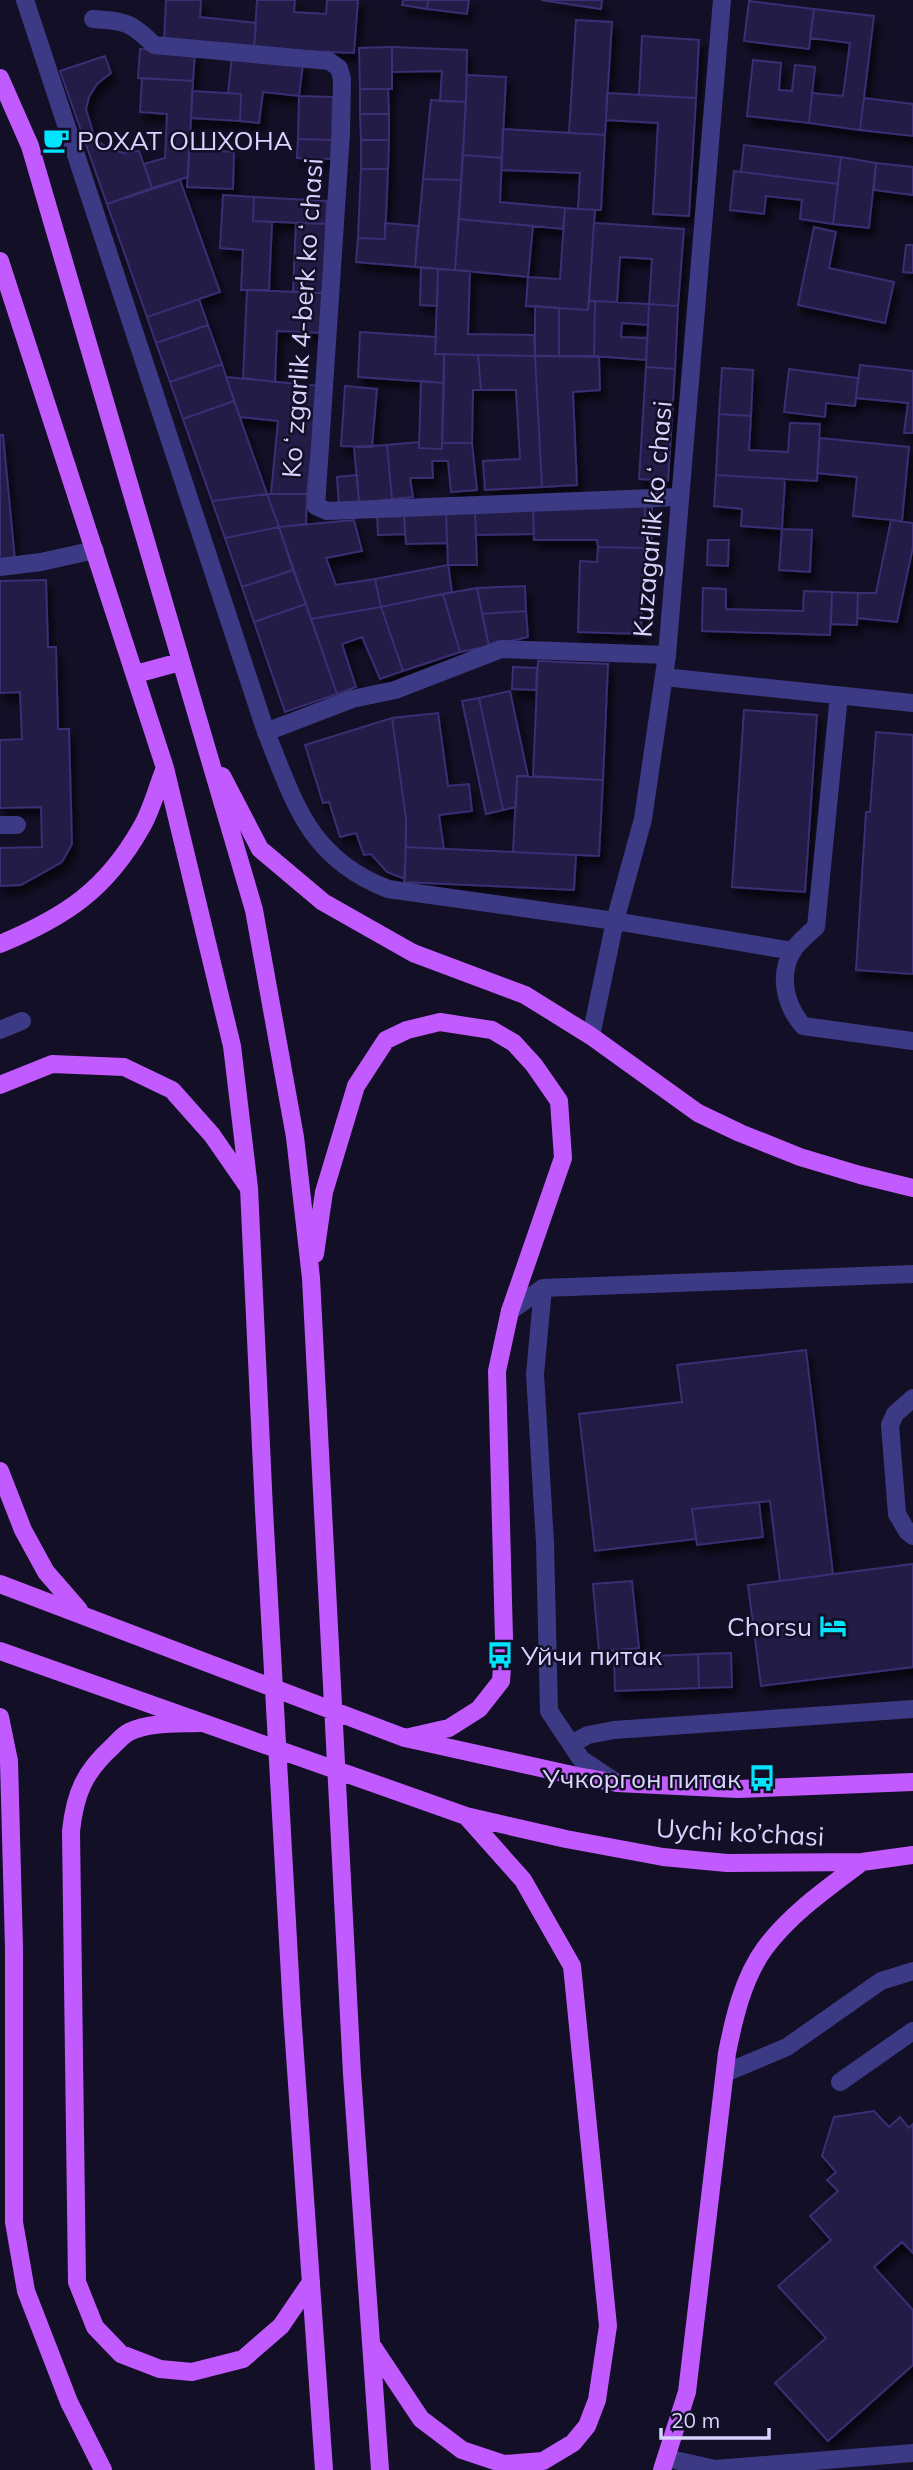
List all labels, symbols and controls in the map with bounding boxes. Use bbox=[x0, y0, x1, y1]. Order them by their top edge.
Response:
place label: РОХАТ ОШХОНА bbox=[77, 124, 293, 157]
cafe icon: РОХАТ ОШХОНА bbox=[41, 125, 71, 155]
street label: Koʻzgarlik 4-berk koʻchasi bbox=[274, 157, 330, 479]
street label: Kuzagarlik koʻchasi bbox=[625, 399, 679, 639]
place label: Chorsu bbox=[727, 1610, 812, 1643]
hotel icon: Chorsu bbox=[818, 1611, 848, 1641]
place label: Уйчи питак bbox=[520, 1639, 662, 1672]
bus stop icon: Уйчи питак bbox=[485, 1640, 515, 1670]
place label: Учкоргон питак bbox=[542, 1762, 741, 1795]
bus stop icon: Учкоргон питак bbox=[747, 1763, 777, 1793]
street label: Uychi ko’chasi bbox=[655, 1811, 825, 1853]
scale bar bbox=[661, 2396, 769, 2440]
text: 20 m bbox=[671, 2407, 720, 2433]

